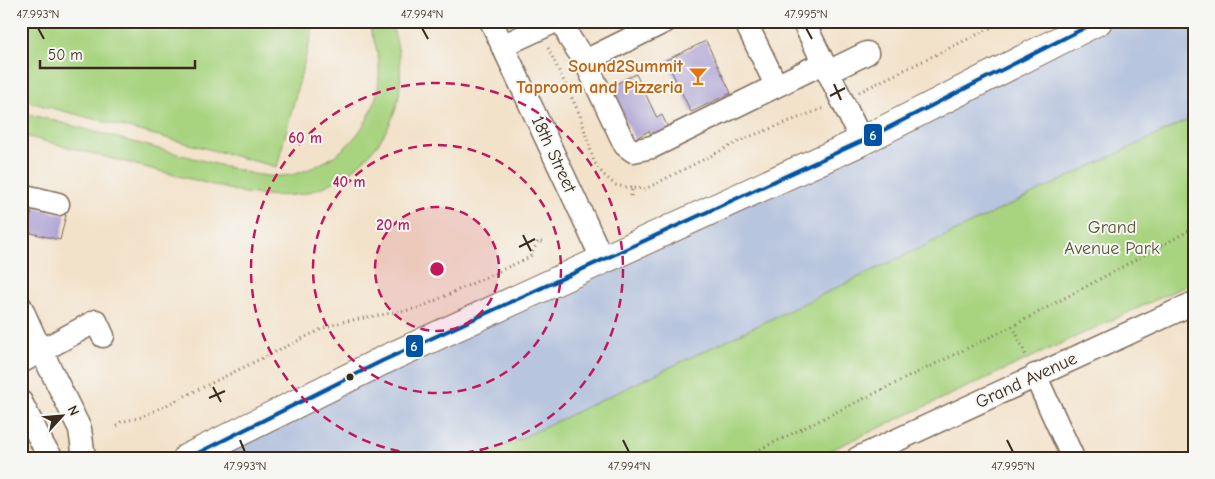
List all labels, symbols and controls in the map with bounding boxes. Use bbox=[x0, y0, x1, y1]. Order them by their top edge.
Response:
text: 47.993°N bbox=[17, 7, 60, 21]
text: 47.994°N bbox=[401, 7, 443, 21]
text: 47.995°N bbox=[784, 7, 828, 21]
scale bar bbox=[40, 38, 195, 70]
text: 50 m bbox=[48, 46, 83, 64]
place label: Sound2Summit Taproom and Pizzeria bbox=[516, 56, 684, 98]
bar icon: Sound2Summit Taproom and Pizzeria bbox=[687, 65, 709, 87]
street label: 18th Street bbox=[527, 112, 581, 197]
line badge: 6 bbox=[863, 123, 883, 147]
text: 6 bbox=[869, 127, 877, 144]
text: 60 m bbox=[288, 129, 322, 147]
text: 40 m bbox=[333, 173, 366, 191]
text: 20 m bbox=[376, 216, 410, 234]
park label: Grand Avenue Park bbox=[1064, 217, 1160, 259]
centre of rings bbox=[428, 260, 446, 278]
line badge: 6 bbox=[405, 334, 424, 358]
text: 6 bbox=[410, 338, 418, 355]
street label: Grand Avenue bbox=[972, 348, 1080, 413]
unlabelled marker bbox=[345, 372, 355, 382]
north arrow bbox=[38, 392, 88, 442]
text: N bbox=[64, 403, 83, 418]
text: 47.993°N bbox=[224, 459, 267, 473]
text: 47.994°N bbox=[608, 459, 650, 473]
text: 47.995°N bbox=[991, 459, 1035, 473]

